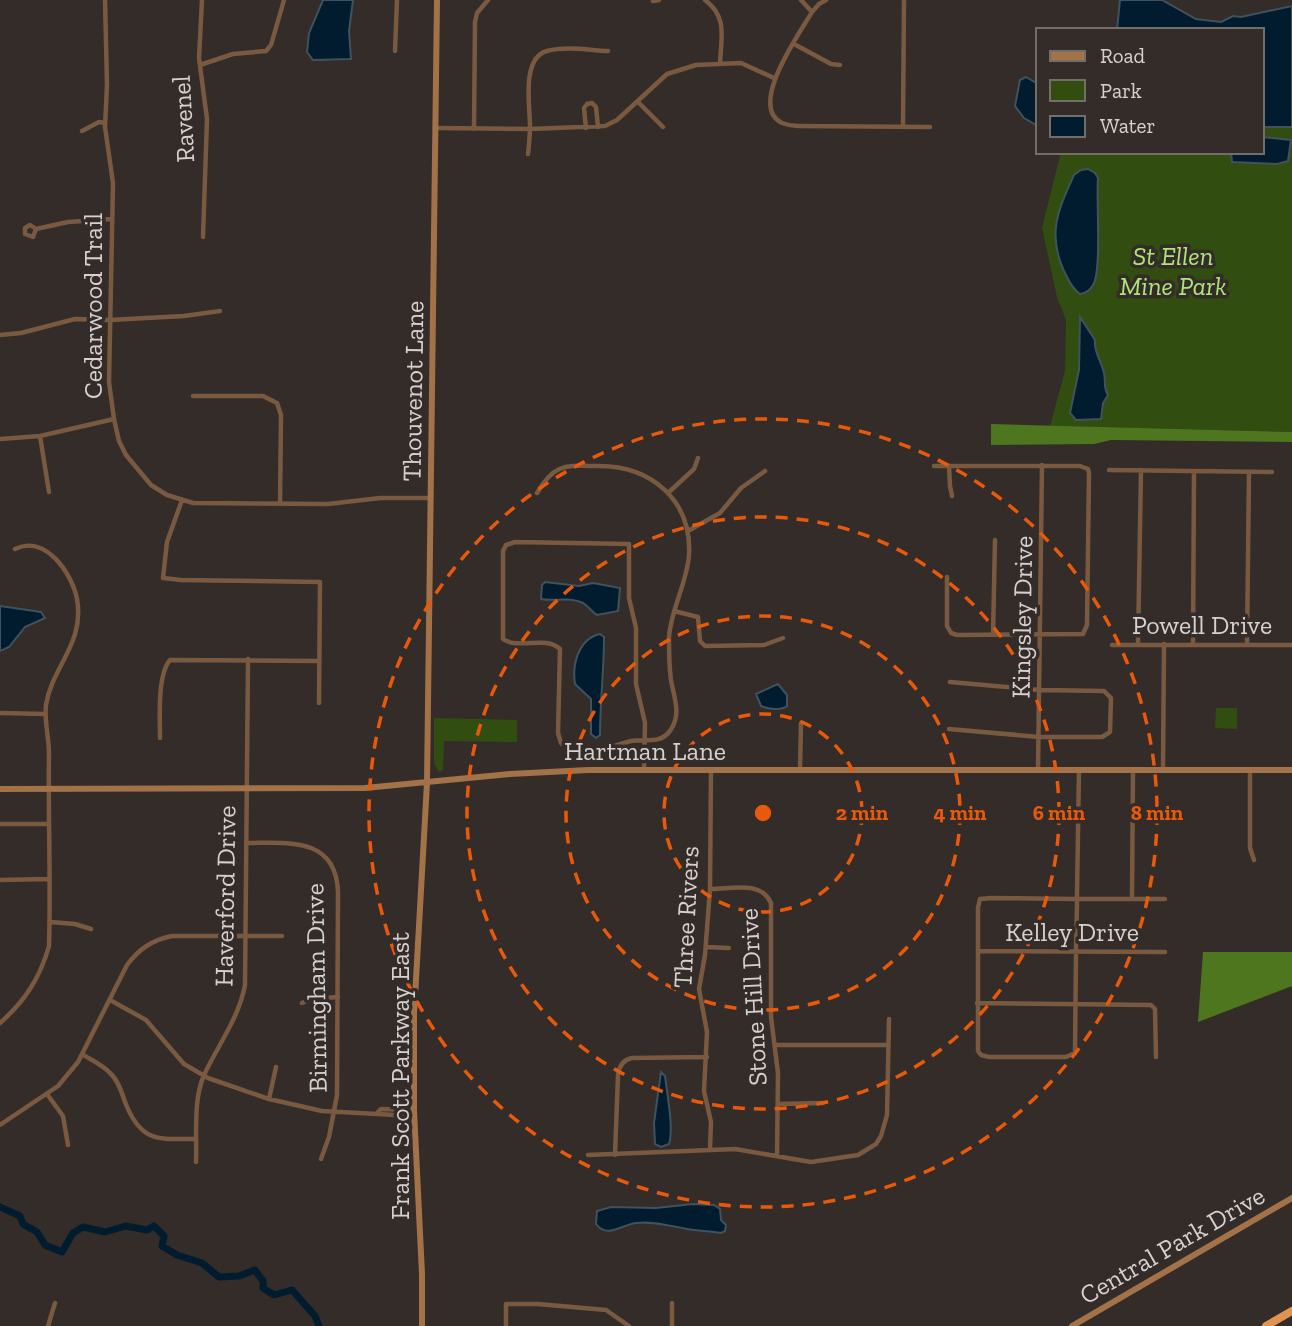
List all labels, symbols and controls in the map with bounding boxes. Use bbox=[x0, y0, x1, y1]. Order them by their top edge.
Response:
legend bbox=[1036, 28, 1264, 154]
text: Road bbox=[1100, 43, 1146, 68]
street label: Ravenel bbox=[165, 75, 201, 163]
text: Park bbox=[1100, 78, 1142, 103]
text: Water bbox=[1100, 113, 1155, 138]
street label: Cedarwood Trail bbox=[77, 213, 109, 399]
park label: St Ellen Mine Park bbox=[1120, 240, 1226, 302]
street label: Thouvenot Lane bbox=[395, 300, 431, 482]
street label: Kingsley Drive bbox=[1005, 535, 1039, 699]
street label: Powell Drive bbox=[1132, 609, 1272, 641]
street label: Hartman Lane bbox=[564, 735, 726, 767]
text: 2 min bbox=[836, 800, 889, 825]
text: 4 min bbox=[933, 800, 987, 825]
text: 6 min bbox=[1033, 800, 1086, 825]
text: 8 min bbox=[1131, 800, 1184, 825]
centre of rings bbox=[751, 801, 775, 825]
street label: Haverford Drive bbox=[207, 805, 243, 987]
street label: Three Rivers bbox=[666, 845, 706, 989]
street label: Birmingham Drive bbox=[298, 883, 334, 1093]
street label: Stone Hill Drive bbox=[732, 907, 774, 1087]
street label: Kelley Drive bbox=[1005, 916, 1139, 948]
street label: Frank Scott Parkway East bbox=[384, 932, 416, 1220]
street label: Central Park Drive bbox=[1074, 1179, 1270, 1311]

